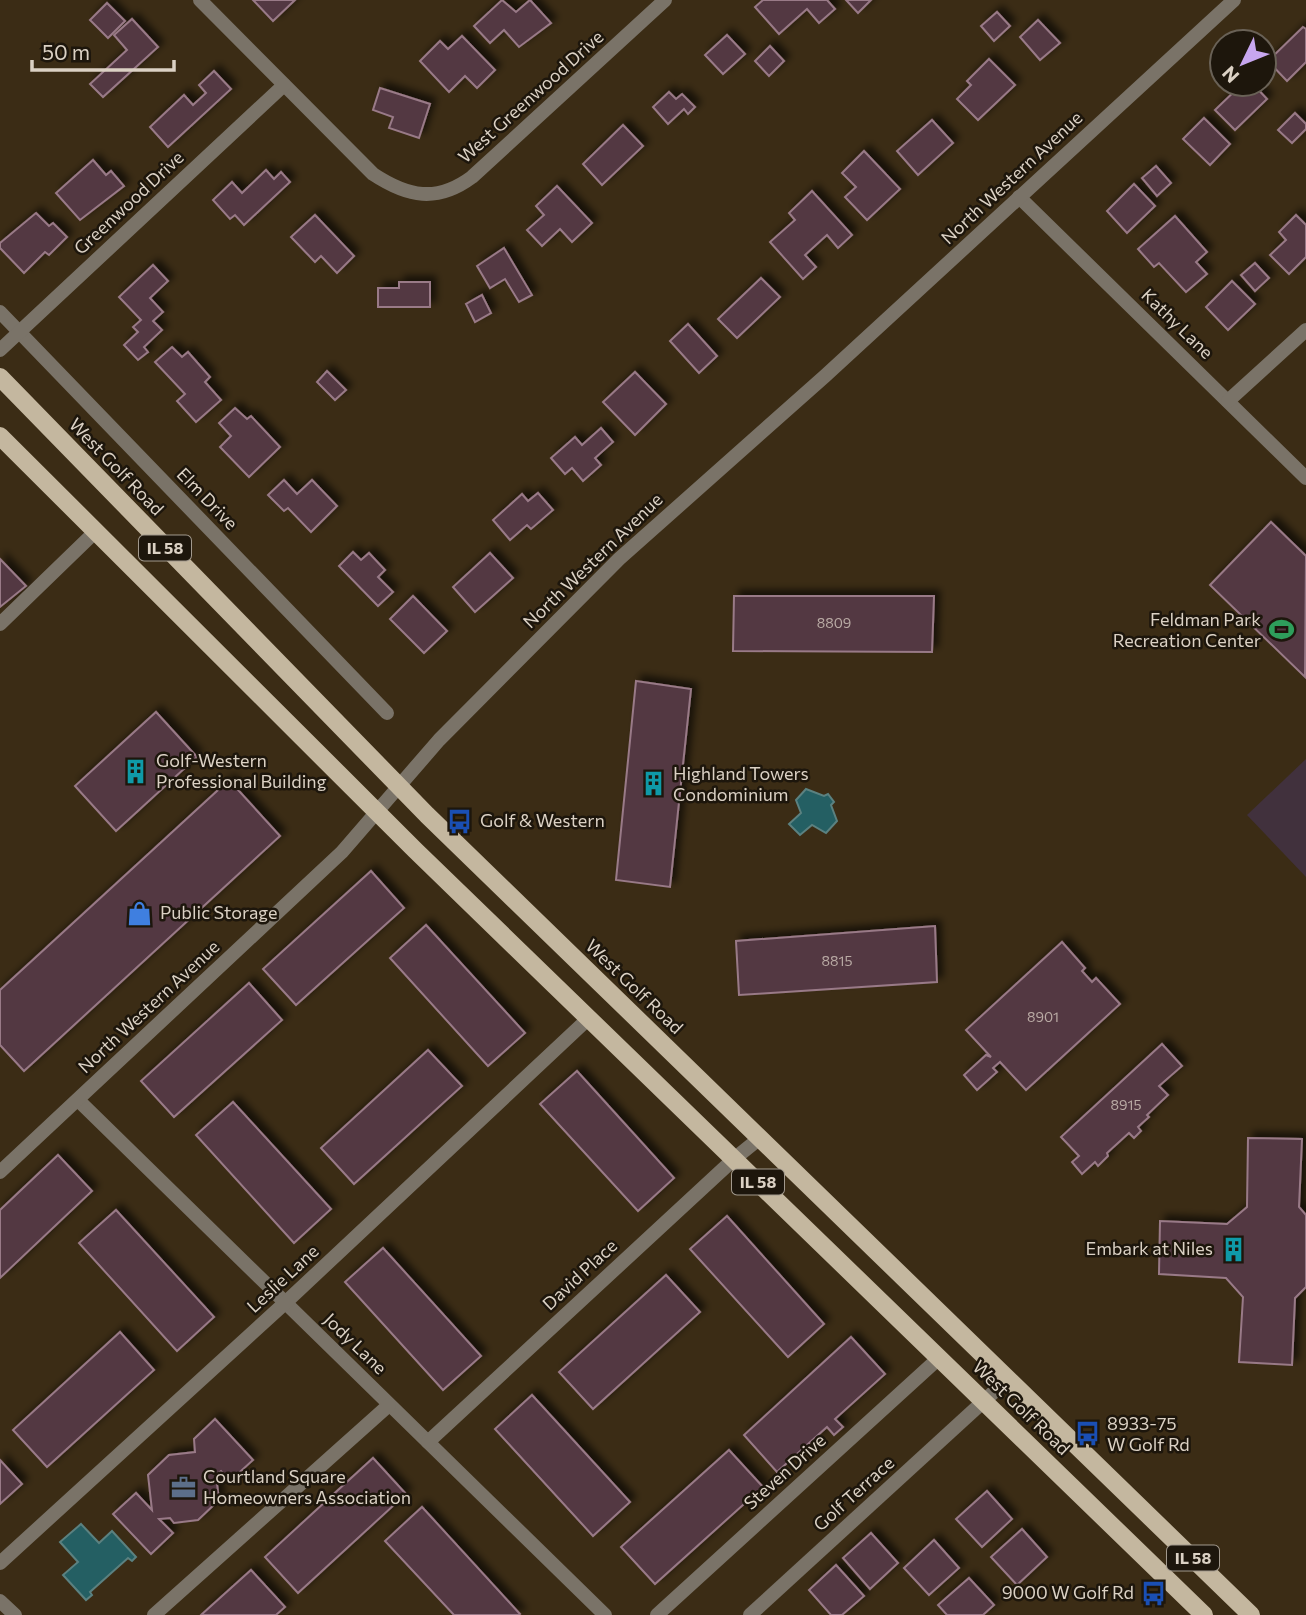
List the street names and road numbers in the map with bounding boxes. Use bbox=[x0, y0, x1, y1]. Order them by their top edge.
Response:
street label: West Greenwood Drive bbox=[453, 25, 607, 167]
street label: North Western Avenue bbox=[936, 106, 1087, 248]
street label: Greenwood Drive bbox=[69, 146, 188, 259]
street label: Kathy Lane bbox=[1137, 284, 1218, 363]
street label: West Golf Road bbox=[65, 413, 169, 520]
street label: Elm Drive bbox=[173, 463, 243, 534]
street label: North Western Avenue bbox=[518, 488, 667, 632]
road number: IL 58 bbox=[139, 536, 191, 561]
street label: West Golf Road bbox=[581, 934, 688, 1038]
street label: North Western Avenue bbox=[73, 935, 224, 1077]
road number: IL 58 bbox=[732, 1170, 784, 1194]
street label: David Place bbox=[537, 1234, 621, 1314]
street label: Leslie Lane bbox=[242, 1240, 323, 1317]
street label: Jody Lane bbox=[320, 1308, 392, 1379]
street label: West Golf Road bbox=[968, 1355, 1075, 1459]
street label: Steven Drive bbox=[739, 1429, 830, 1514]
street label: Golf Terrace bbox=[809, 1451, 898, 1535]
road number: IL 58 bbox=[1167, 1546, 1219, 1570]

